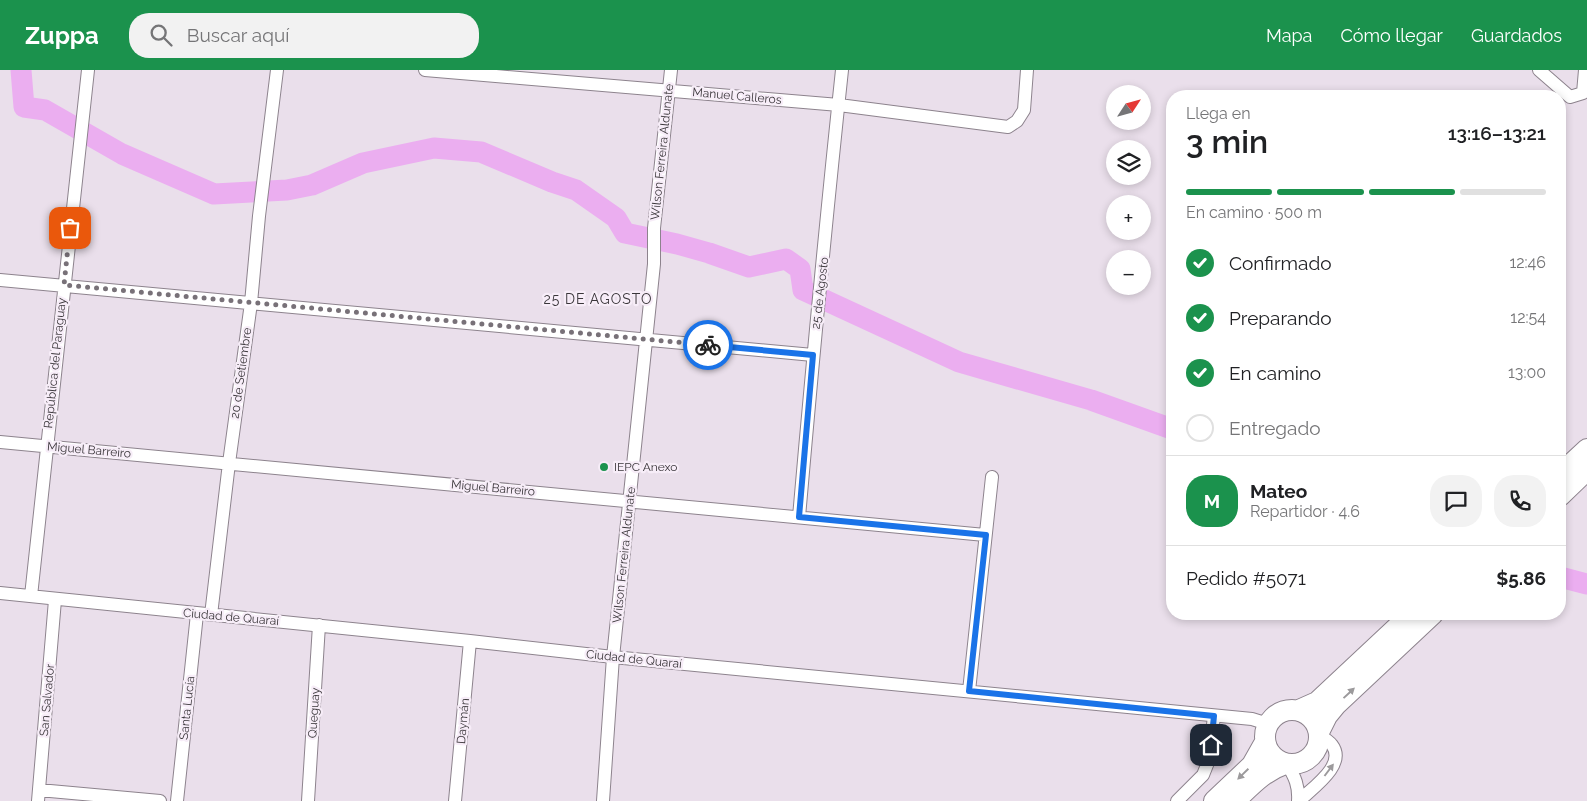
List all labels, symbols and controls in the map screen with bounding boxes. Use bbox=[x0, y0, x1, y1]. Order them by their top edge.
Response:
search box bbox=[129, 13, 479, 58]
text: Zuppa bbox=[25, 21, 99, 50]
icon: search bbox=[147, 21, 175, 49]
text: Buscar aquí bbox=[187, 24, 289, 46]
text: Mapa bbox=[1266, 25, 1312, 46]
text: Cómo llegar bbox=[1340, 25, 1443, 46]
text: Guardados bbox=[1471, 25, 1562, 46]
street label: Wilson Ferreira Aldunate bbox=[648, 83, 676, 221]
street label: Manuel Calleros bbox=[692, 85, 782, 107]
north arrow bbox=[1106, 85, 1151, 130]
map controls bbox=[1106, 85, 1151, 295]
text: Llega en bbox=[1186, 104, 1250, 123]
text: 13:16–13:21 bbox=[1448, 122, 1546, 144]
text: 3 min bbox=[1186, 123, 1268, 160]
button: layers bbox=[1106, 140, 1151, 185]
button: + bbox=[1106, 195, 1151, 240]
text: En camino · 500 m bbox=[1186, 203, 1322, 222]
pin bbox=[49, 207, 91, 249]
icon: bag bbox=[56, 214, 84, 242]
icon: check bbox=[1186, 249, 1214, 277]
button: − bbox=[1106, 250, 1151, 295]
text: Confirmado bbox=[1229, 252, 1332, 274]
text: 12:46 bbox=[1509, 253, 1546, 272]
street label: 25 de Agosto bbox=[809, 256, 831, 330]
district label: 25 DE AGOSTO bbox=[544, 291, 653, 307]
street label: República del Paraguay bbox=[41, 297, 69, 429]
icon: check bbox=[1186, 304, 1214, 332]
text: Preparando bbox=[1229, 307, 1332, 329]
text: 12:54 bbox=[1510, 308, 1546, 327]
courier bbox=[683, 320, 733, 370]
street label: 20 de Setiembre bbox=[228, 327, 254, 419]
icon: bike bbox=[694, 331, 722, 359]
icon: check bbox=[1186, 359, 1214, 387]
text: En camino bbox=[1229, 362, 1321, 384]
text: 13:00 bbox=[1508, 363, 1546, 382]
text: Entregado bbox=[1229, 417, 1321, 439]
street label: Miguel Barreiro bbox=[46, 439, 132, 461]
place label: IEPC Anexo bbox=[614, 460, 678, 474]
marker: IEPC Anexo bbox=[598, 461, 610, 473]
button: chat bbox=[1430, 475, 1482, 527]
button: phone bbox=[1494, 475, 1546, 527]
street label: Miguel Barreiro bbox=[450, 477, 536, 499]
text: Mateo bbox=[1250, 480, 1307, 502]
street label: Wilson Ferreira Aldunate bbox=[610, 486, 638, 624]
text: M bbox=[1204, 490, 1220, 512]
text: Repartidor · 4.6 bbox=[1250, 502, 1360, 521]
text: Pedido #5071 bbox=[1186, 567, 1306, 589]
text: $5.86 bbox=[1496, 567, 1546, 589]
street label: Ciudad de Quaraí bbox=[183, 606, 280, 628]
street label: Ciudad de Quaraí bbox=[585, 647, 683, 671]
street label: San Salvador bbox=[37, 663, 57, 737]
street label: Santa Lucía bbox=[177, 675, 197, 741]
street label: Queguay bbox=[305, 687, 323, 739]
one-way arrow bbox=[1342, 687, 1354, 699]
street label: Daymán bbox=[454, 697, 472, 745]
pin bbox=[1190, 724, 1232, 766]
icon: home bbox=[1197, 731, 1225, 759]
one-way arrow bbox=[1324, 763, 1335, 776]
one-way arrow bbox=[1237, 768, 1249, 780]

